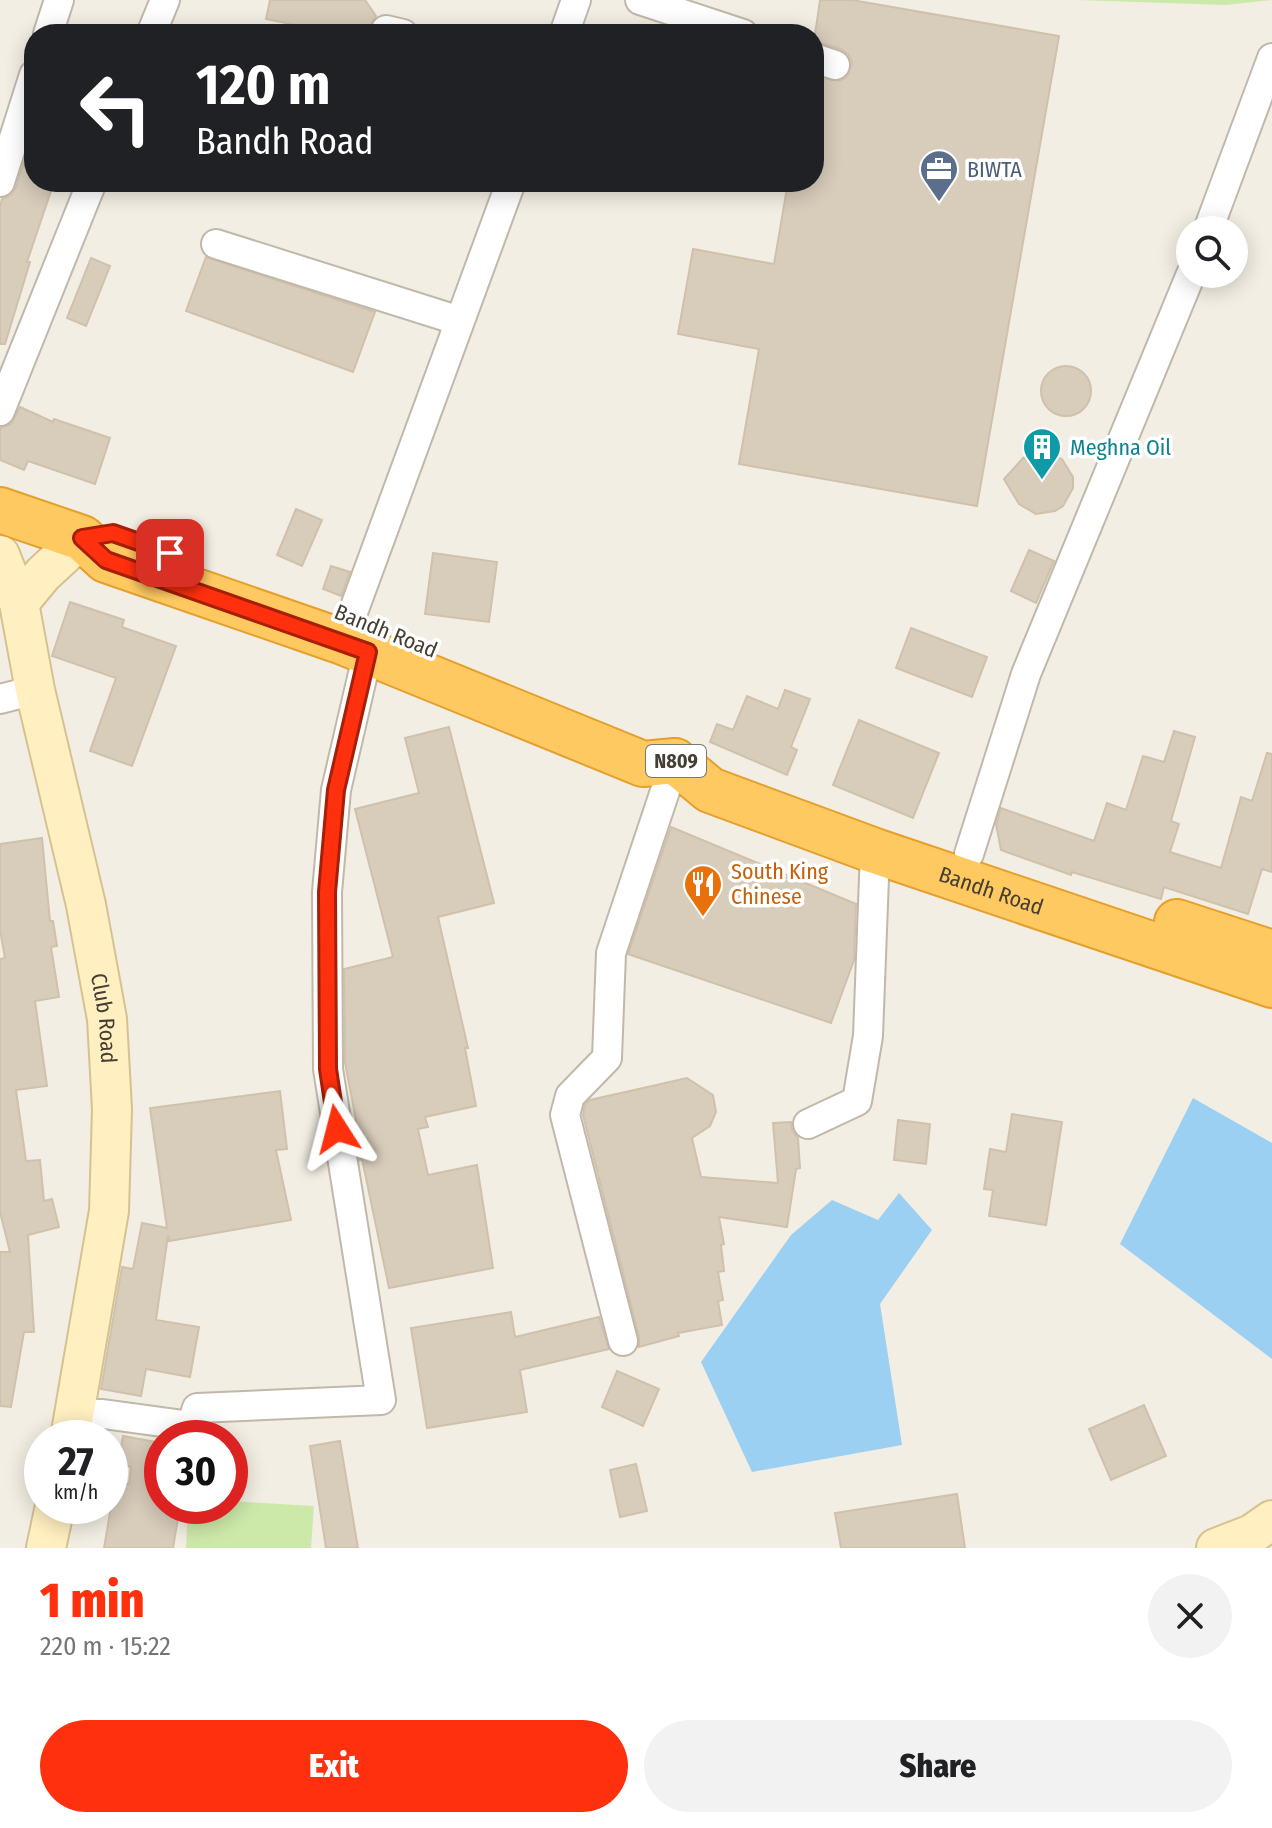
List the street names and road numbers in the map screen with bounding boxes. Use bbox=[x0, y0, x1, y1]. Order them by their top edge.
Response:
street label: Bandh Road bbox=[331, 598, 441, 664]
road number: N809 bbox=[646, 745, 706, 777]
street label: Bandh Road bbox=[935, 860, 1047, 920]
street label: Club Road bbox=[85, 971, 123, 1064]

